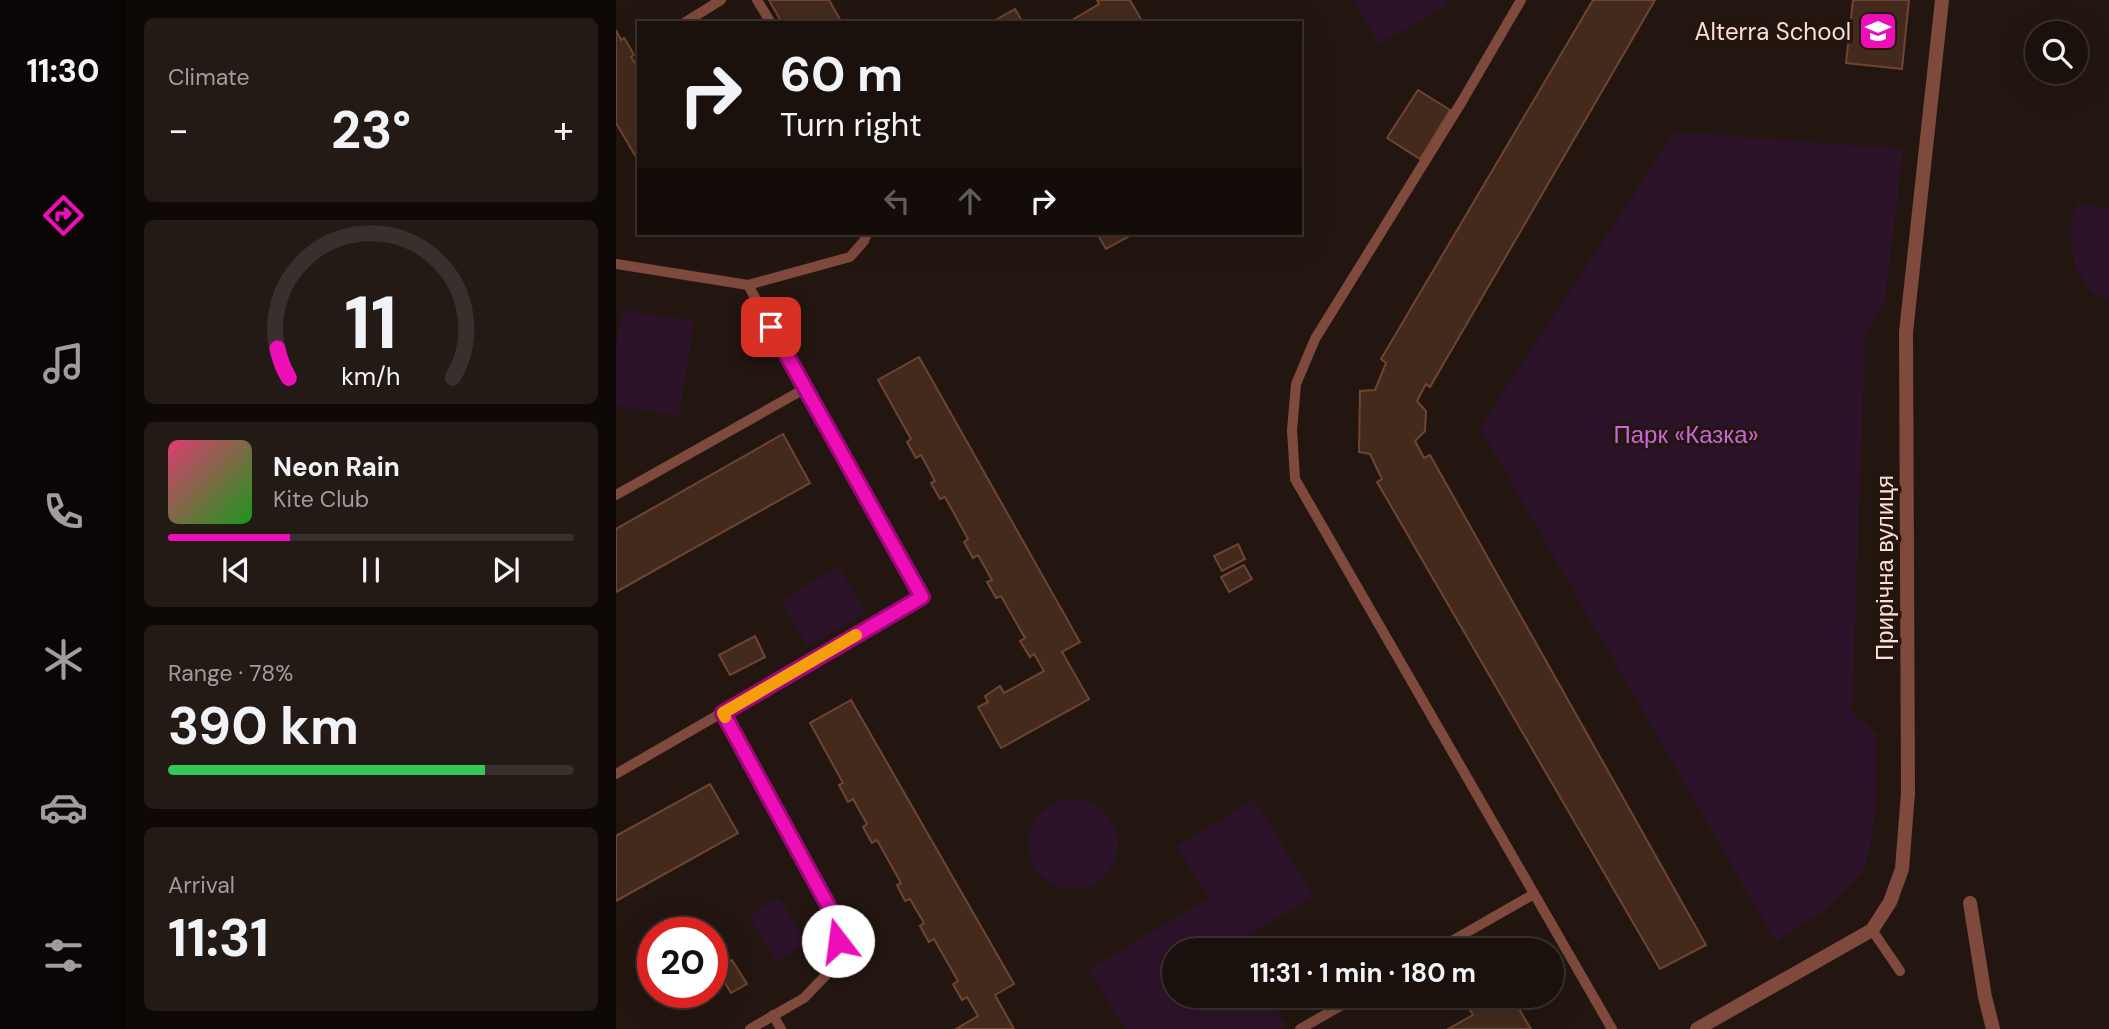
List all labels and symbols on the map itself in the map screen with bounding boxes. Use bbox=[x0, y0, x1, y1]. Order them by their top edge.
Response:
school or university icon: Alterra School bbox=[1857, 10, 1899, 52]
place label: Alterra School bbox=[1695, 16, 1851, 47]
pin bbox=[741, 297, 801, 357]
park label: Парк «Казка» bbox=[1614, 419, 1758, 450]
street label: Прирічна вулиця bbox=[1869, 475, 1900, 661]
position arrow bbox=[801, 904, 875, 978]
speed limit sign: 20 bbox=[637, 917, 728, 1008]

